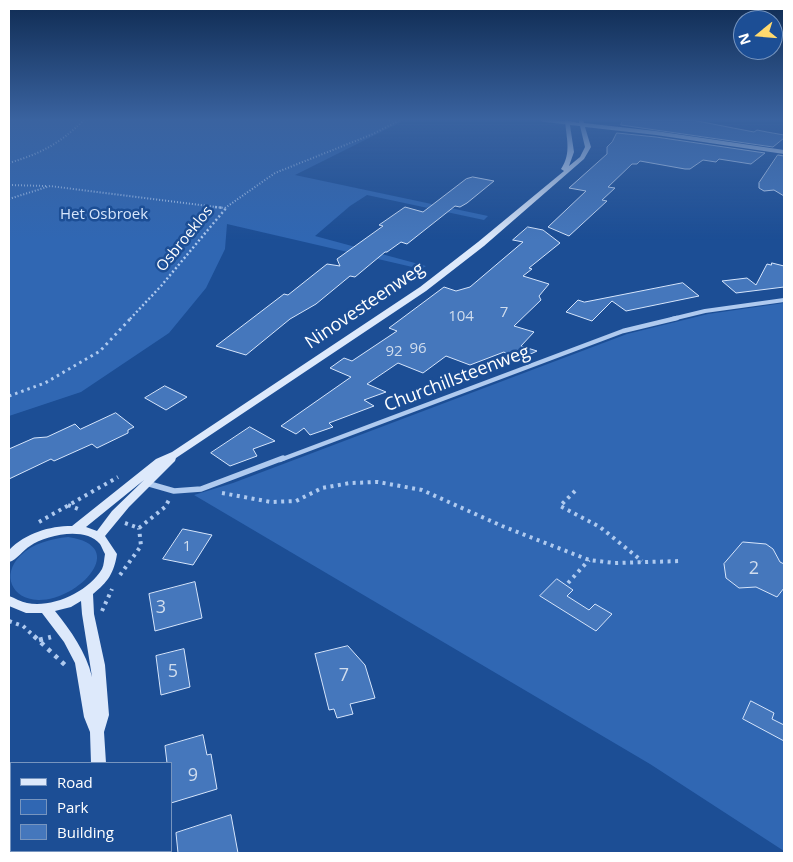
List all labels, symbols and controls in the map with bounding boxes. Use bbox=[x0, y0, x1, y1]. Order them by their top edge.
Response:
north arrow bbox=[733, 10, 783, 60]
text: N bbox=[733, 31, 755, 47]
street label: Osbroeklos bbox=[153, 202, 217, 276]
park label: Het Osbroek bbox=[60, 206, 148, 224]
street label: Ninovesteenweg bbox=[301, 258, 429, 354]
house number: 7 bbox=[500, 304, 508, 322]
house number: 104 bbox=[448, 308, 474, 326]
house number: 96 bbox=[409, 340, 427, 358]
street label: Churchillsteenweg bbox=[381, 341, 533, 417]
house number: 92 bbox=[385, 343, 403, 361]
house number: 1 bbox=[183, 538, 191, 556]
house number: 2 bbox=[749, 558, 759, 580]
house number: 3 bbox=[156, 597, 166, 619]
house number: 5 bbox=[168, 661, 178, 683]
house number: 7 bbox=[339, 665, 349, 687]
legend bbox=[10, 762, 172, 852]
house number: 9 bbox=[188, 765, 198, 787]
text: Road bbox=[57, 772, 93, 792]
text: Park bbox=[57, 797, 88, 817]
text: Building bbox=[57, 822, 114, 842]

